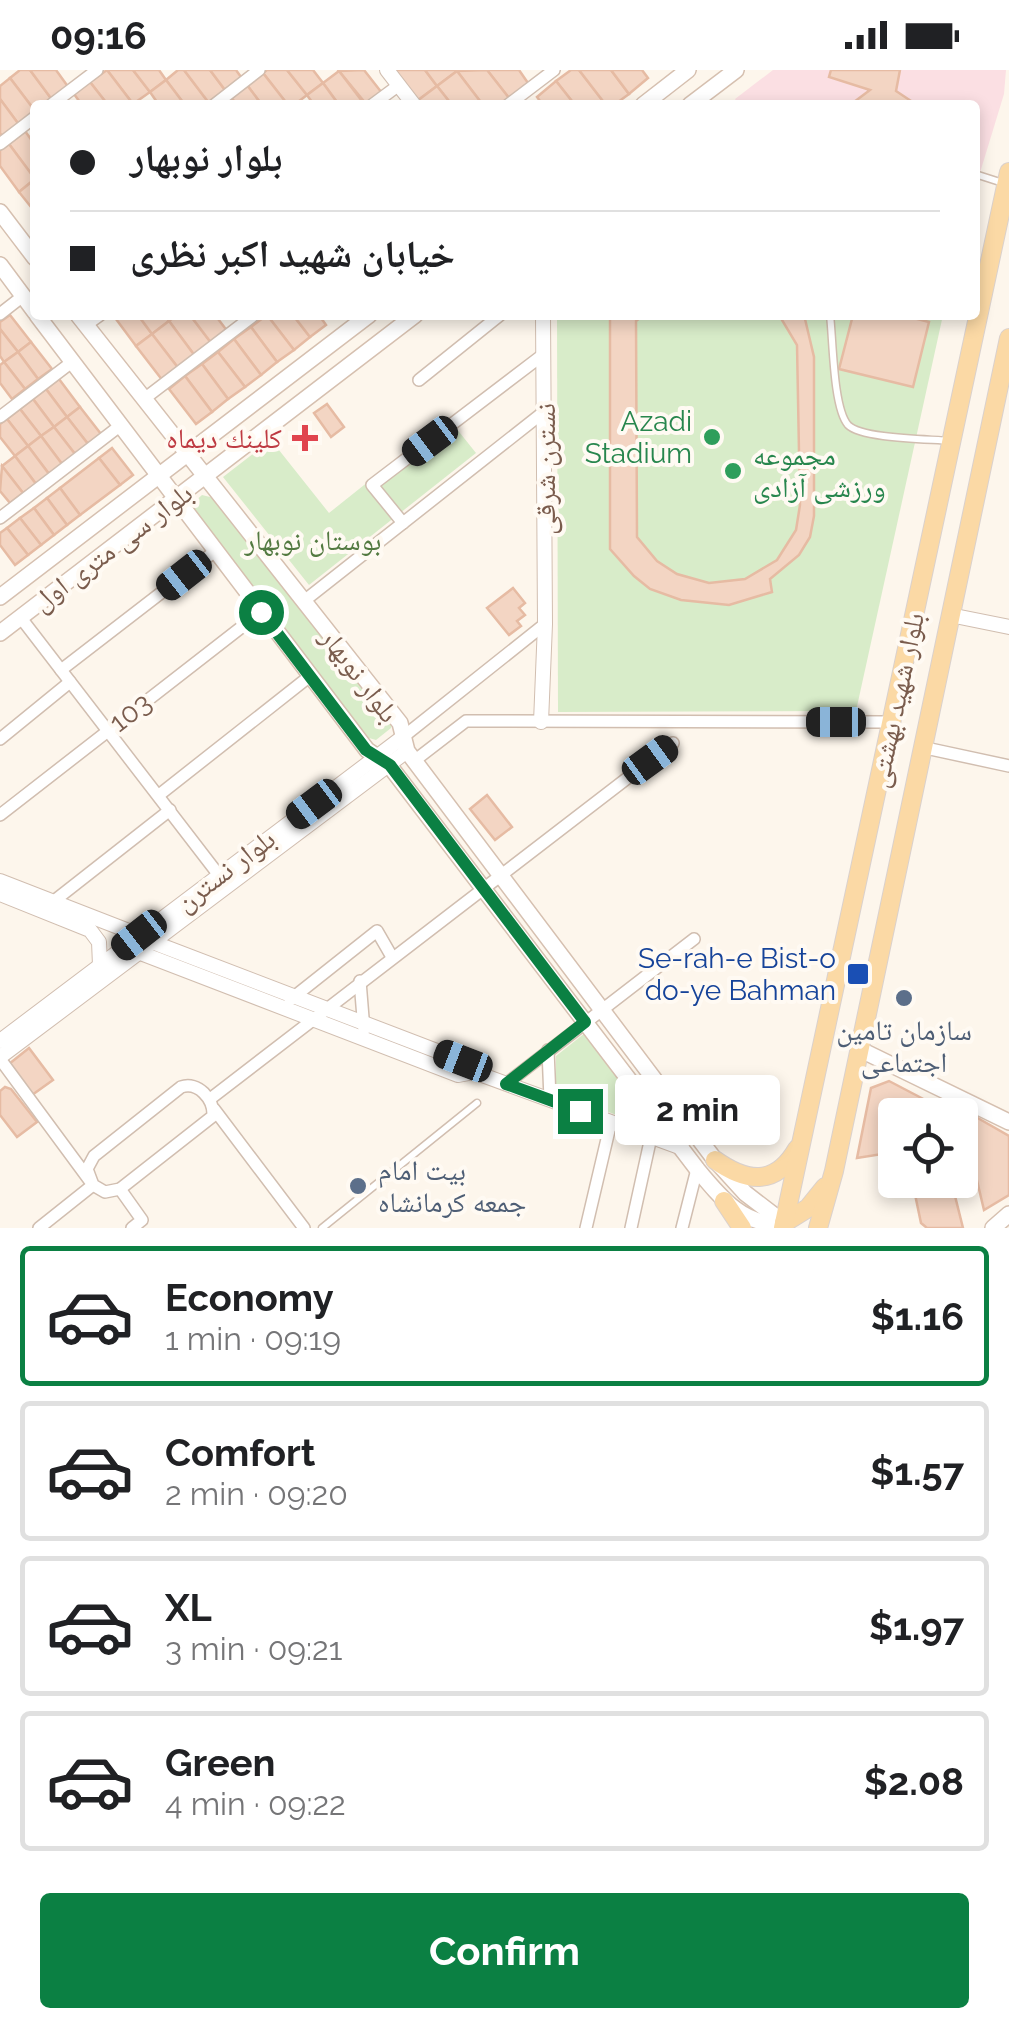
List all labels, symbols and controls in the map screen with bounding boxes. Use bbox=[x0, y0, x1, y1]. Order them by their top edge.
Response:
text: 09:16 bbox=[50, 13, 147, 58]
text: بلوار نوبهار bbox=[130, 135, 282, 180]
text: خیابان شهید اکبر نظری bbox=[130, 231, 455, 276]
street label: نسترن شرقی bbox=[529, 403, 563, 535]
place label: Azadi Stadium bbox=[585, 405, 692, 470]
car bbox=[397, 411, 463, 471]
place label: كلينك ديماه bbox=[166, 422, 282, 455]
marker: كلينك ديماه bbox=[292, 425, 318, 451]
marker: Azadi Stadium bbox=[701, 426, 723, 448]
place label: مجموعه ورزشی آزادی bbox=[753, 439, 886, 505]
marker: مجموعه ورزشی آزادی bbox=[722, 460, 744, 482]
street label: بلوار سی متری اول bbox=[26, 476, 200, 619]
park label: بوستان نوبهار bbox=[243, 524, 382, 557]
car bbox=[151, 545, 217, 605]
route start bbox=[239, 590, 284, 635]
street label: بلوار شهید بهشتی bbox=[862, 610, 932, 791]
street label: بلوار نوبهار bbox=[313, 621, 406, 729]
street label: 103 bbox=[103, 686, 158, 739]
car bbox=[806, 707, 866, 737]
car bbox=[617, 730, 683, 790]
car bbox=[281, 774, 347, 834]
street label: بلوار نسترن bbox=[169, 822, 282, 919]
car bbox=[106, 905, 172, 965]
place label: Se-rah-e Bist-o do-ye Bahman bbox=[638, 942, 836, 1007]
marker: Se-rah-e Bist-o do-ye Bahman bbox=[845, 961, 871, 987]
marker: سازمان تامین اجتماعی bbox=[893, 987, 915, 1009]
place label: سازمان تامین اجتماعی bbox=[836, 1014, 972, 1080]
car bbox=[430, 1036, 496, 1086]
callout: 2 min bbox=[615, 1076, 780, 1146]
route end bbox=[558, 1089, 603, 1134]
text: 2 min bbox=[656, 1091, 739, 1128]
map controls bbox=[878, 1098, 978, 1198]
button: locate bbox=[878, 1098, 978, 1198]
place label: بیت امام جمعه کرمانشاه bbox=[378, 1154, 526, 1219]
marker: بیت امام جمعه کرمانشاه bbox=[347, 1175, 369, 1197]
icon: car bbox=[45, 1271, 135, 1361]
text: Economy bbox=[165, 1275, 334, 1320]
text: $1.16 bbox=[871, 1294, 964, 1339]
text: 1 min · 09:19 bbox=[165, 1320, 341, 1357]
icon: car bbox=[45, 1426, 135, 1516]
text: Comfort bbox=[165, 1430, 315, 1475]
text: $1.57 bbox=[870, 1449, 964, 1494]
text: 2 min · 09:20 bbox=[165, 1475, 348, 1512]
icon: car bbox=[45, 1581, 135, 1671]
text: XL bbox=[165, 1585, 212, 1630]
text: $1.97 bbox=[869, 1604, 964, 1649]
text: 3 min · 09:21 bbox=[165, 1630, 342, 1667]
icon: car bbox=[45, 1736, 135, 1826]
text: Green bbox=[165, 1740, 275, 1785]
text: $2.08 bbox=[864, 1759, 964, 1804]
text: 4 min · 09:22 bbox=[165, 1785, 346, 1822]
button: Confirm bbox=[40, 1893, 969, 2008]

